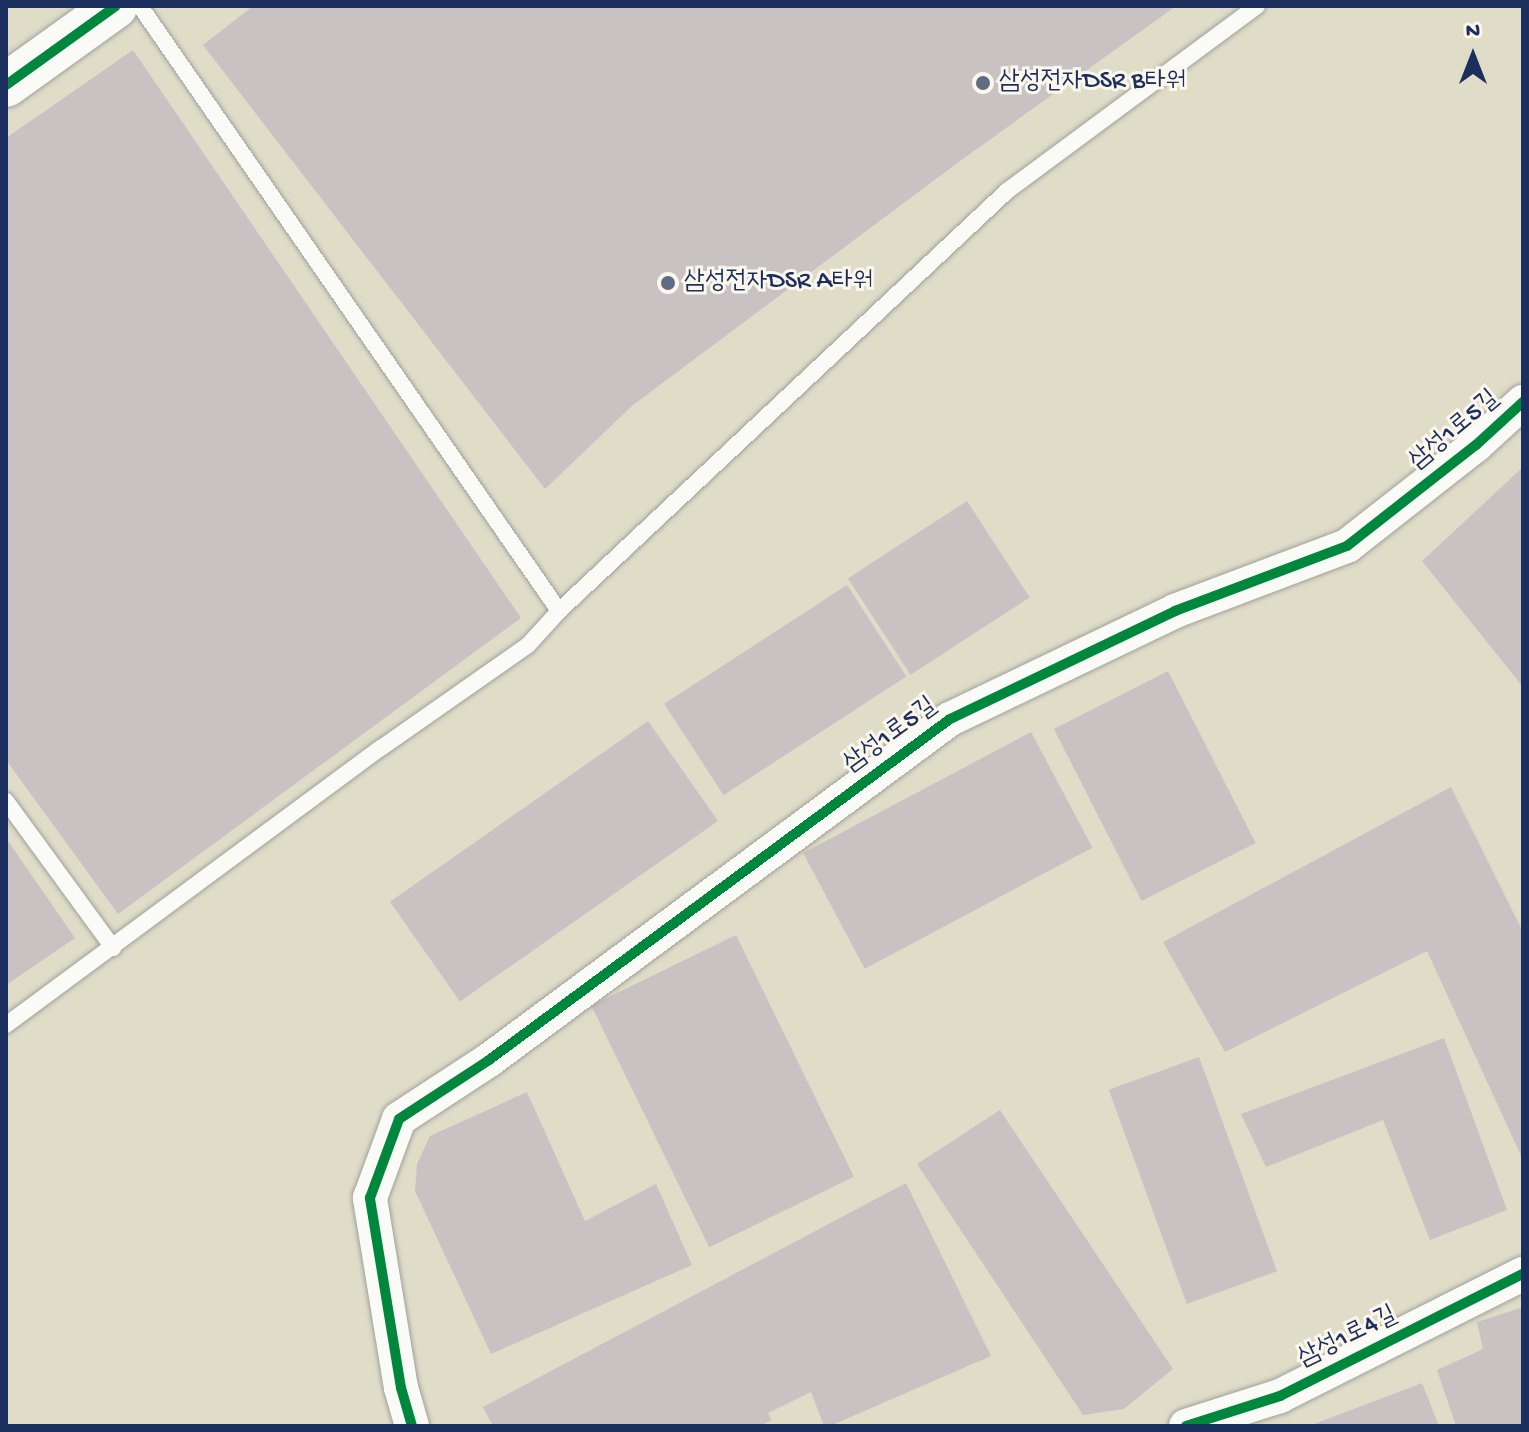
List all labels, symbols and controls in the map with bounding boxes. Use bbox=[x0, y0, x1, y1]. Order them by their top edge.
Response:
north arrow bbox=[1433, 16, 1513, 96]
text: N bbox=[1466, 19, 1480, 45]
place label: 삼성전자DSR B타워 bbox=[999, 67, 1187, 99]
marker: 삼성전자DSR B타워 bbox=[974, 74, 992, 92]
place label: 삼성전자DSR A타워 bbox=[684, 267, 874, 299]
marker: 삼성전자DSR A타워 bbox=[659, 274, 677, 292]
street label: 삼성1로5길 bbox=[1404, 384, 1506, 478]
street label: 삼성1로5길 bbox=[838, 692, 944, 780]
street label: 삼성1로4길 bbox=[1293, 1301, 1403, 1375]

